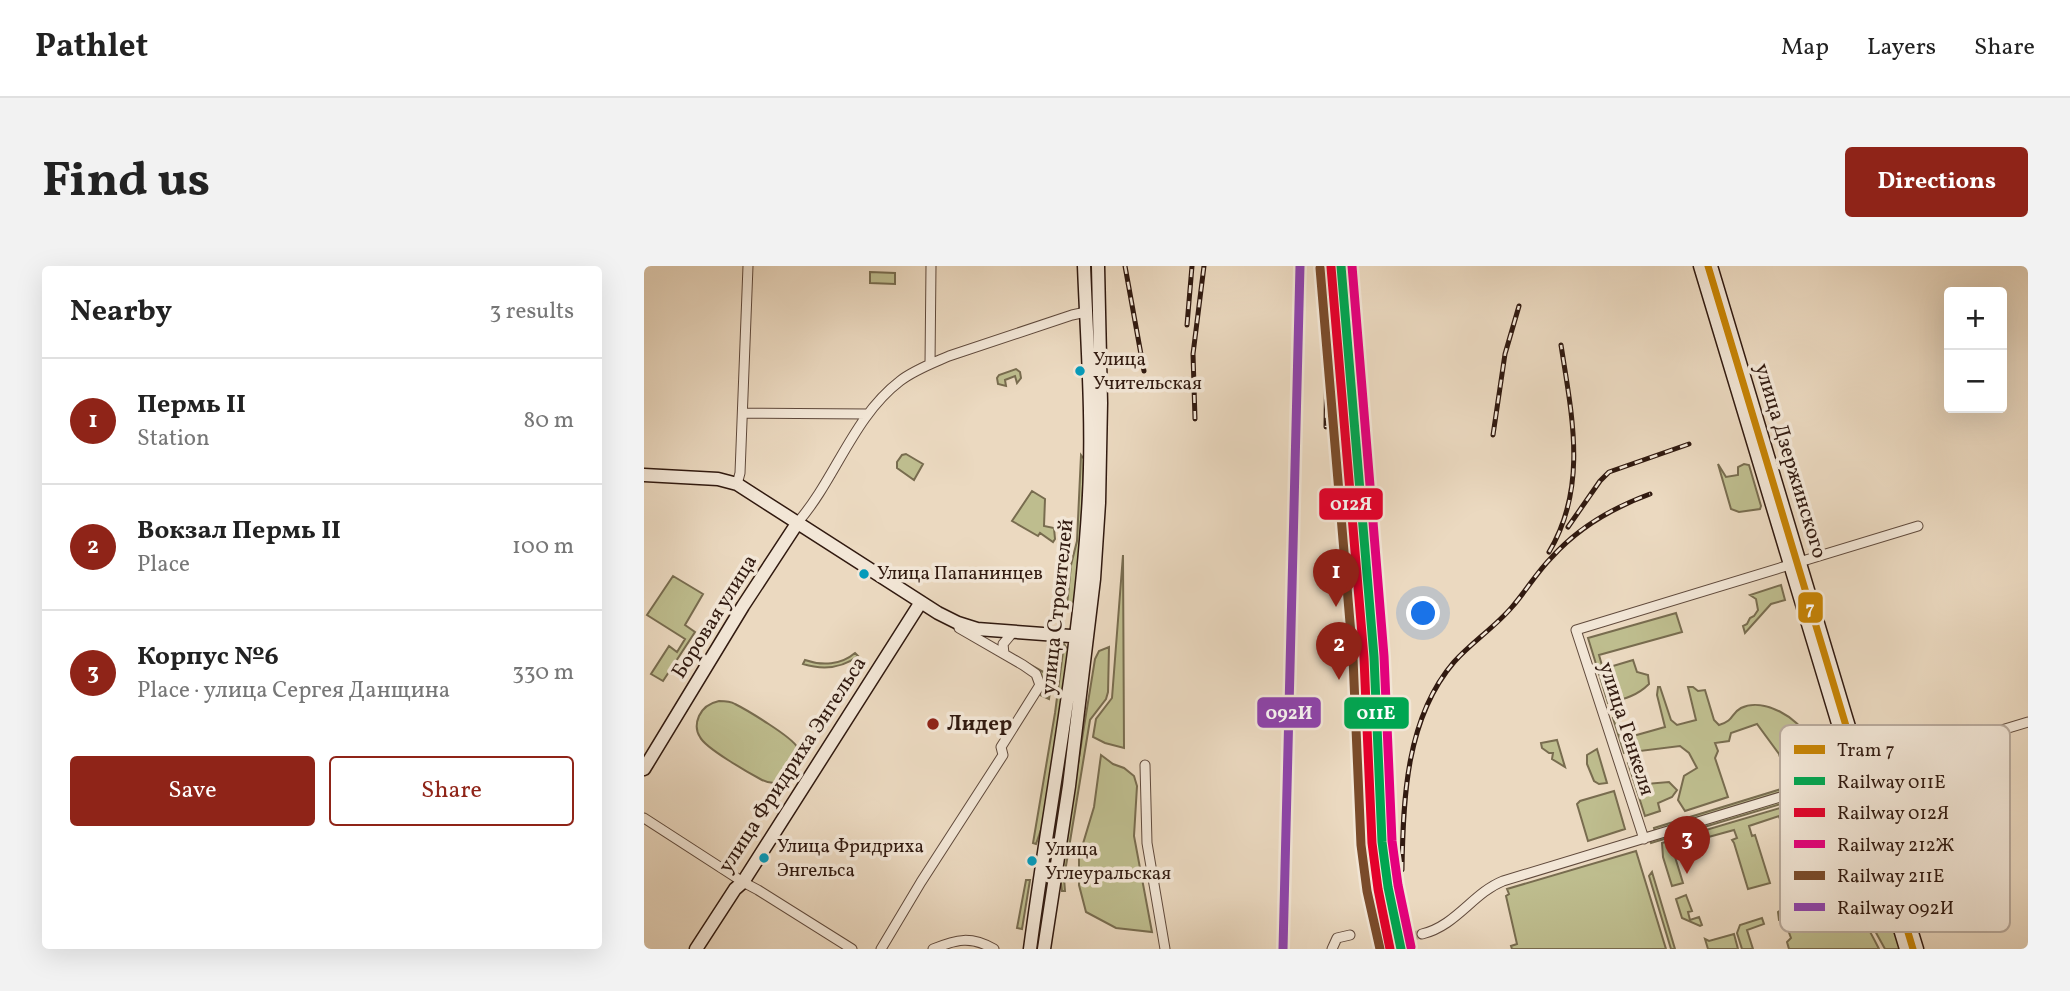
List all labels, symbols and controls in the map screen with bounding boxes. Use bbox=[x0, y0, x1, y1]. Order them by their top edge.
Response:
text: Pathlet bbox=[35, 25, 148, 71]
text: Map bbox=[1781, 31, 1829, 65]
text: Layers bbox=[1867, 31, 1936, 65]
text: Share bbox=[1974, 31, 2035, 65]
button: Directions bbox=[1845, 147, 2028, 217]
text: Find us bbox=[42, 148, 210, 217]
map controls bbox=[1944, 287, 2007, 413]
button: + bbox=[1944, 287, 2007, 350]
text: Nearby bbox=[70, 291, 172, 333]
text: 3 results bbox=[489, 296, 574, 328]
place label: Улица Учительская bbox=[1093, 347, 1202, 397]
button: − bbox=[1944, 350, 2007, 413]
street label: улица Дзержинского bbox=[1747, 360, 1833, 562]
marker: Улица Учительская bbox=[1073, 364, 1087, 378]
text: Пермь II bbox=[137, 387, 246, 423]
text: 1 bbox=[88, 405, 98, 437]
text: 80 m bbox=[524, 405, 574, 437]
text: Station bbox=[137, 423, 210, 455]
line badge: 012Я bbox=[1318, 487, 1384, 521]
text: 012Я bbox=[1330, 492, 1372, 518]
text: Вокзал Пермь II bbox=[137, 513, 341, 549]
street label: улица Строителей bbox=[1034, 517, 1082, 696]
text: 2 bbox=[87, 531, 99, 563]
text: 100 m bbox=[512, 531, 574, 563]
text: Place bbox=[137, 549, 190, 581]
street label: Боровая улица bbox=[665, 549, 765, 685]
pin: 1 bbox=[1313, 549, 1359, 607]
place label: Улица Папанинцев bbox=[877, 561, 1043, 587]
marker: Улица Папанинцев bbox=[857, 567, 871, 581]
line badge: 7 bbox=[1797, 591, 1824, 624]
your location bbox=[1406, 596, 1440, 630]
text: 7 bbox=[1805, 596, 1815, 622]
pin: 2 bbox=[1316, 622, 1362, 680]
text: Корпус №6 bbox=[137, 639, 279, 675]
street label: улица Фридриха Энгельса bbox=[712, 651, 874, 879]
text: 3 bbox=[87, 657, 99, 689]
text: 330 m bbox=[512, 657, 574, 689]
street label: улица Генкеля bbox=[1591, 658, 1661, 800]
text: Place · улица Сергея Данщина bbox=[137, 675, 450, 707]
line badge: 092И bbox=[1256, 696, 1322, 729]
line badge: 011Е bbox=[1343, 696, 1410, 730]
text: 092И bbox=[1266, 701, 1312, 727]
text: 011Е bbox=[1357, 701, 1396, 727]
place label: Лидер bbox=[947, 710, 1012, 739]
marker: Лидер bbox=[925, 716, 941, 732]
legend bbox=[1780, 725, 2010, 932]
text: Tram 7 bbox=[1837, 738, 1895, 764]
button: Save bbox=[70, 756, 315, 826]
button: Share bbox=[329, 756, 574, 826]
text: Railway 011Е bbox=[1837, 770, 1946, 796]
text: Railway 012Я bbox=[1837, 801, 1949, 827]
pin: 3 bbox=[1664, 816, 1710, 874]
text: Railway 212Ж bbox=[1837, 833, 1955, 859]
place label: Улица Фридриха Энгельса bbox=[777, 834, 924, 884]
place label: Улица Углеуральская bbox=[1045, 837, 1171, 887]
marker: Улица Фридриха Энгельса bbox=[757, 851, 771, 865]
marker: Улица Углеуральская bbox=[1025, 854, 1039, 868]
text: Railway 211Е bbox=[1837, 864, 1944, 890]
text: Railway 092И bbox=[1837, 896, 1954, 922]

